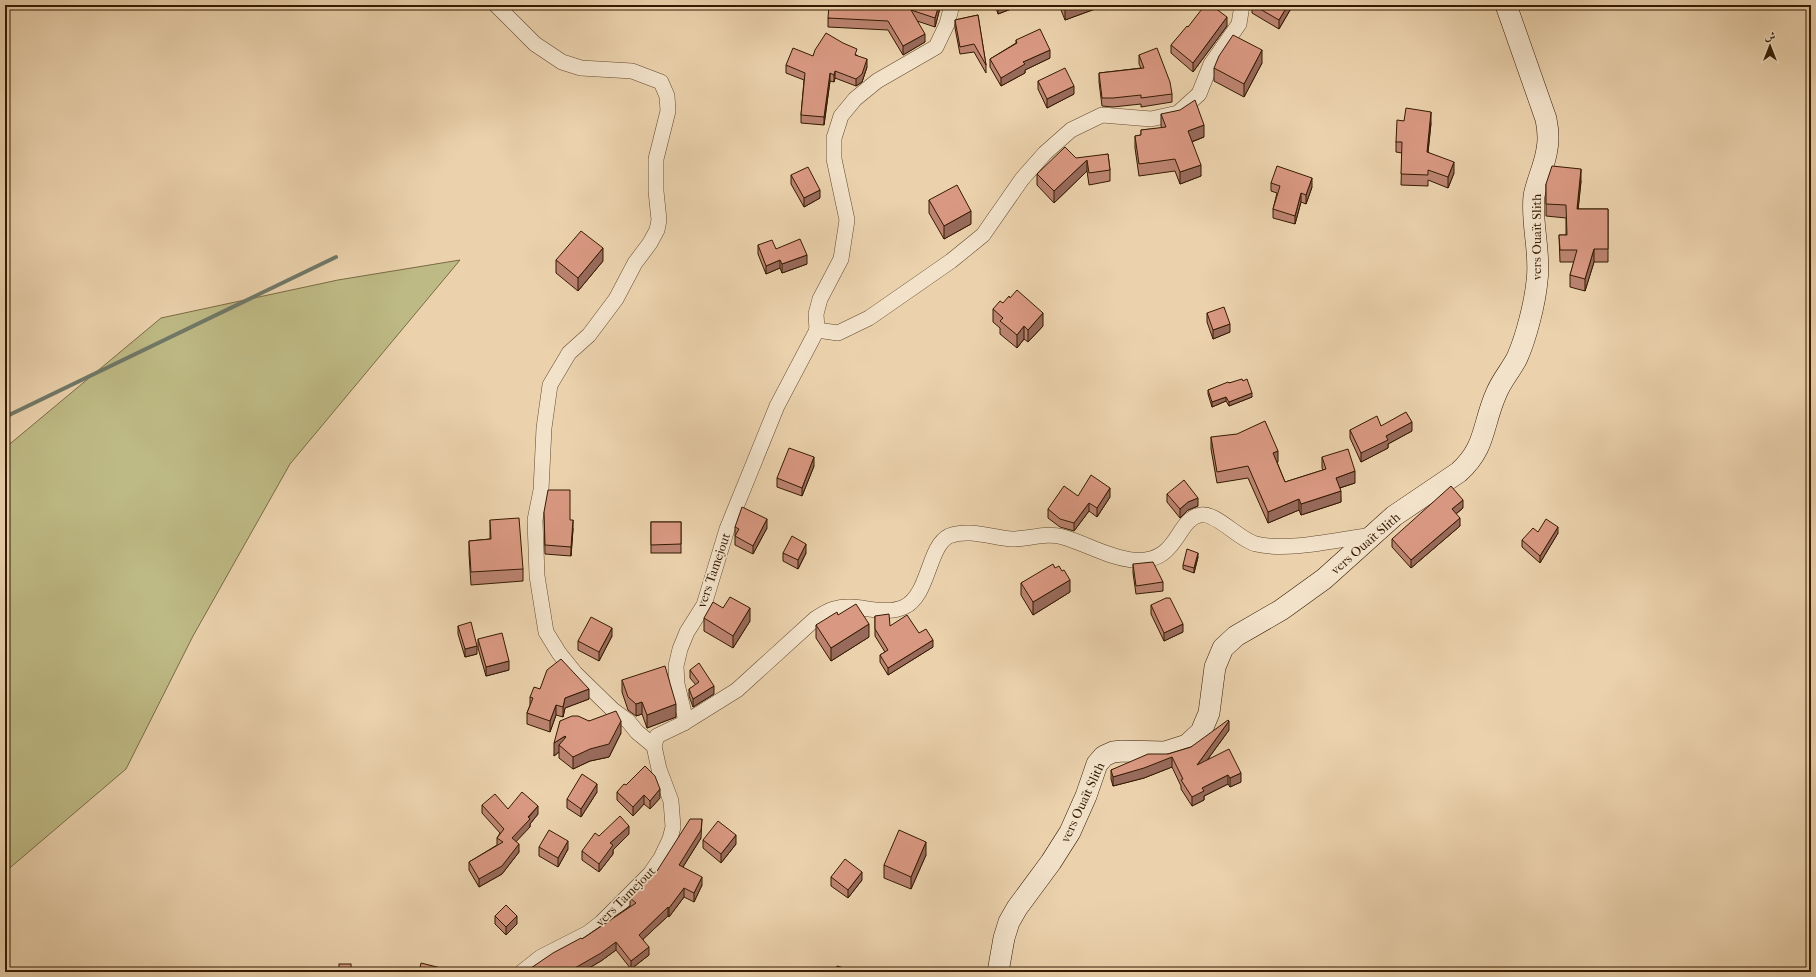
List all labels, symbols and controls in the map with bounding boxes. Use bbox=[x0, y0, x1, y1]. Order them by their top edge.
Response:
north arrow bbox=[1750, 26, 1790, 66]
text: ش bbox=[1765, 30, 1776, 43]
street label: vers Ouaït Slith bbox=[1529, 193, 1544, 280]
street label: vers Ouaït Slith bbox=[1328, 509, 1403, 577]
street label: vers Tamejout bbox=[694, 530, 733, 610]
street label: vers Ouaït Slith bbox=[1057, 759, 1108, 845]
street label: vers Tamejout bbox=[592, 863, 659, 929]

